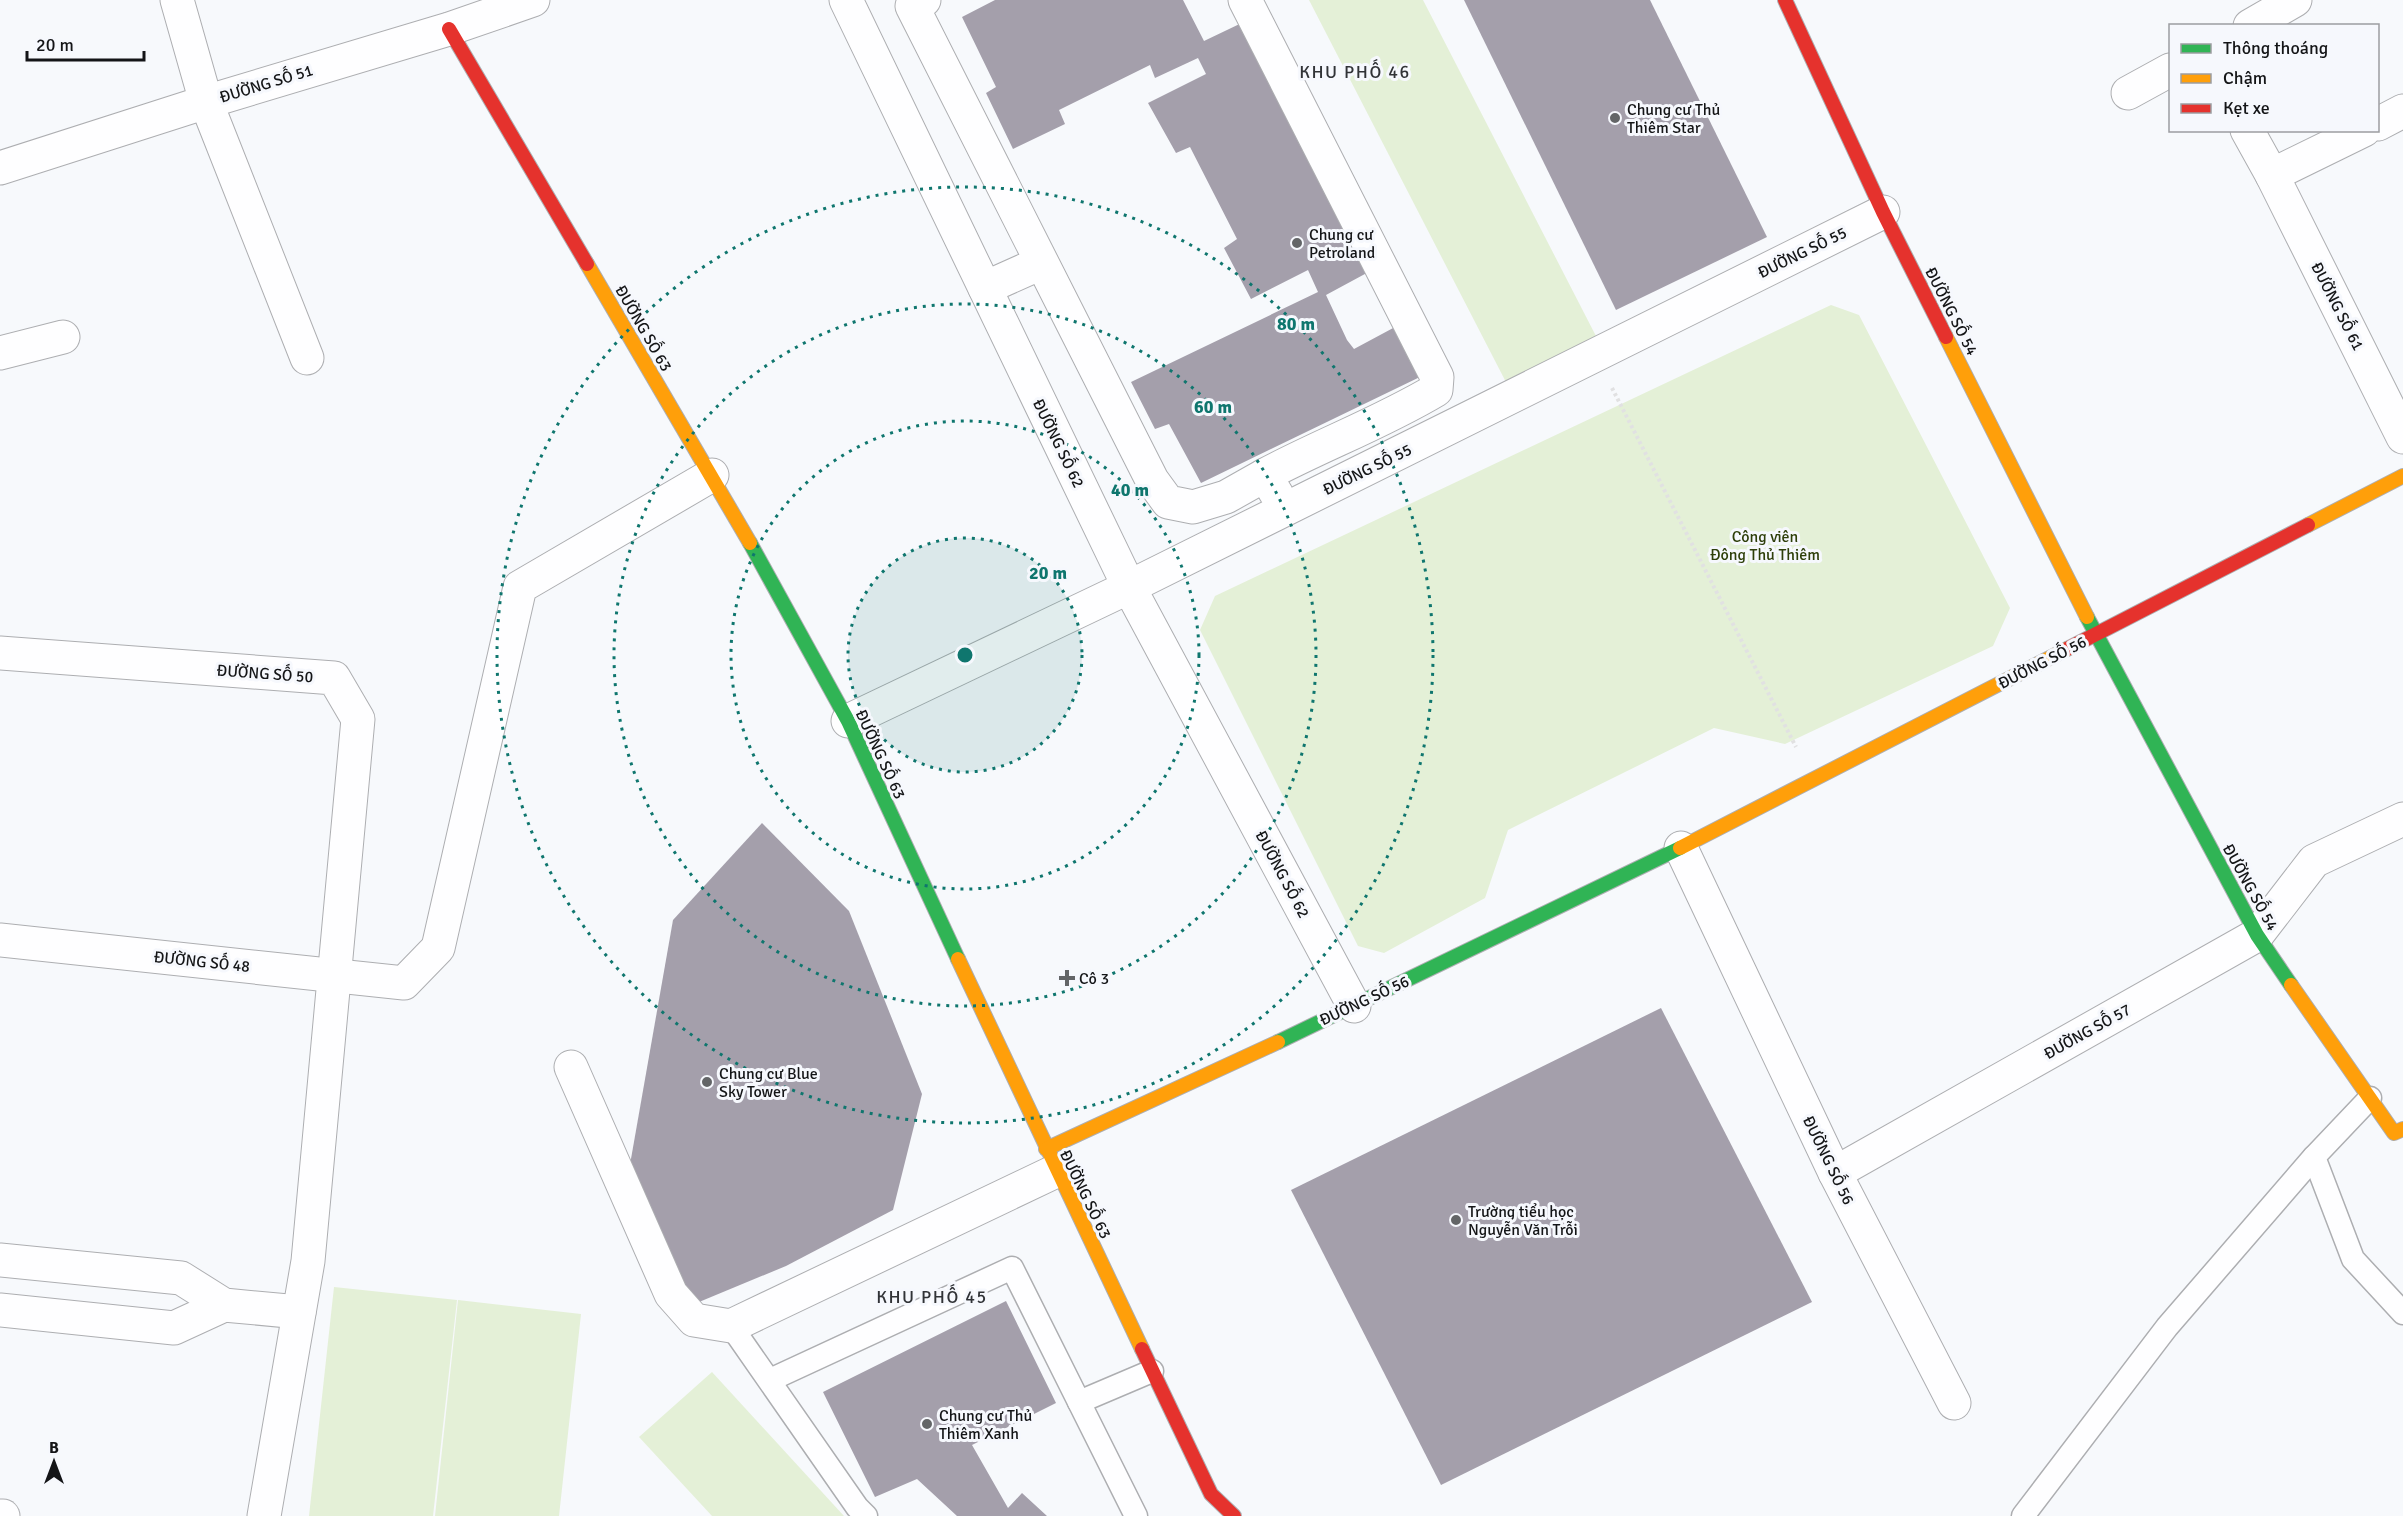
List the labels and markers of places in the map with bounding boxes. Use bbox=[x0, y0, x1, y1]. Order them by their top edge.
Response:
place label: Chung cư Thủ Thiêm Star bbox=[1627, 100, 1720, 138]
marker: Chung cư Thủ Thiêm Star bbox=[1608, 111, 1622, 125]
place label: Chung cư Petroland bbox=[1309, 225, 1375, 263]
marker: Chung cư Petroland bbox=[1290, 236, 1304, 250]
centre of rings bbox=[955, 645, 975, 665]
place label: Cô 3 bbox=[1079, 969, 1109, 989]
marker: Cô 3 bbox=[1060, 971, 1074, 985]
place label: Chung cư Blue Sky Tower bbox=[719, 1064, 818, 1102]
marker: Chung cư Blue Sky Tower bbox=[700, 1075, 714, 1089]
place label: Trường tiểu học Nguyễn Văn Trỗi bbox=[1468, 1202, 1578, 1240]
marker: Trường tiểu học Nguyễn Văn Trỗi bbox=[1449, 1213, 1463, 1227]
place label: Chung cư Thủ Thiêm Xanh bbox=[939, 1406, 1032, 1444]
marker: Chung cư Thủ Thiêm Xanh bbox=[920, 1417, 934, 1431]

